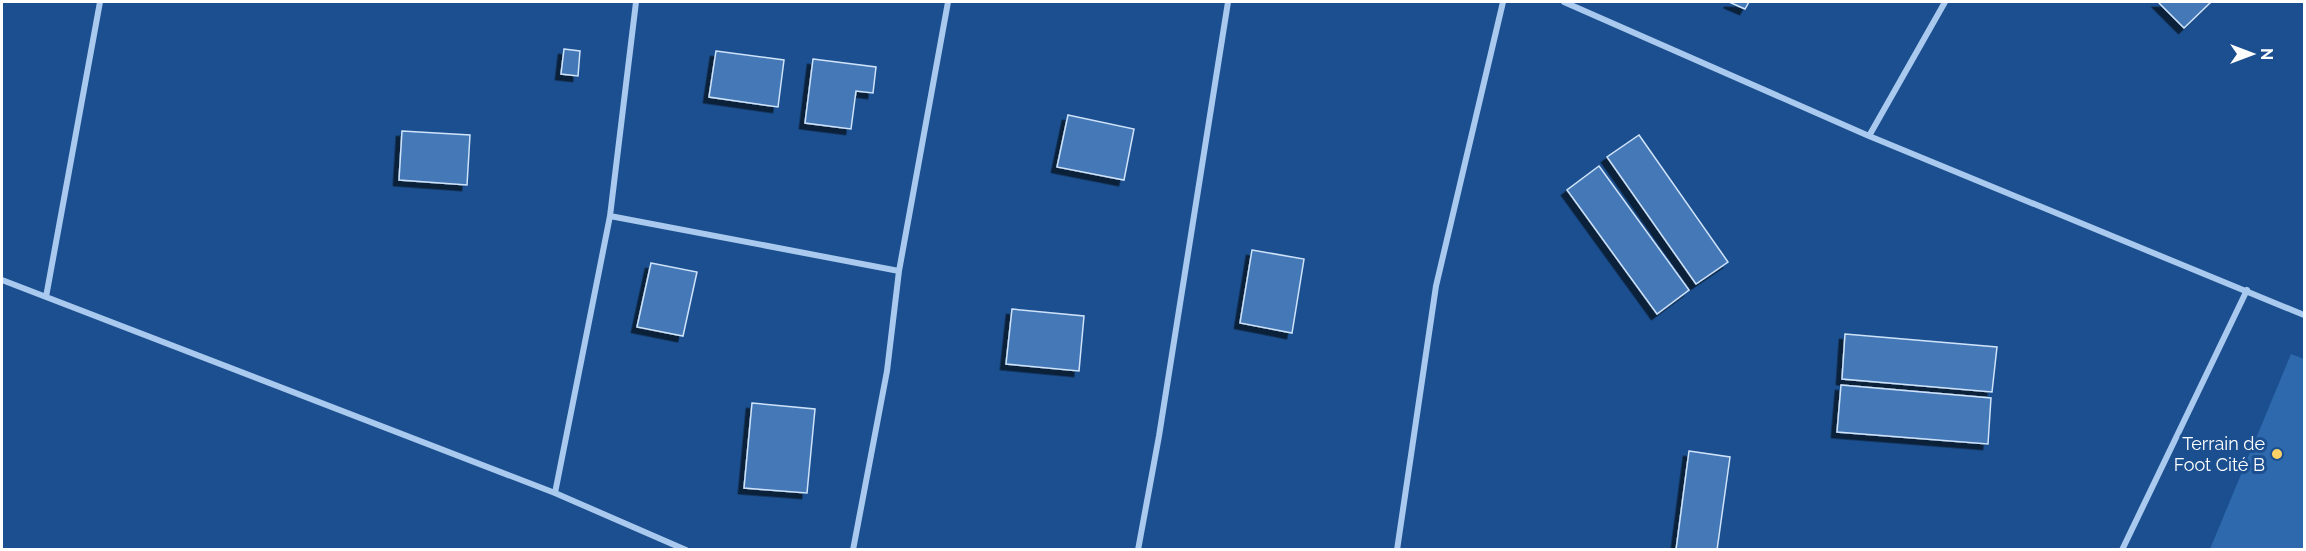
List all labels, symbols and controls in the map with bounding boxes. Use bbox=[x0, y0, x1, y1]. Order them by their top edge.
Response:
north arrow bbox=[2222, 24, 2282, 84]
text: N bbox=[2257, 48, 2276, 60]
place label: Terrain de Foot Cité B bbox=[2174, 433, 2265, 475]
marker: Terrain de Foot Cité B bbox=[2270, 447, 2284, 461]

